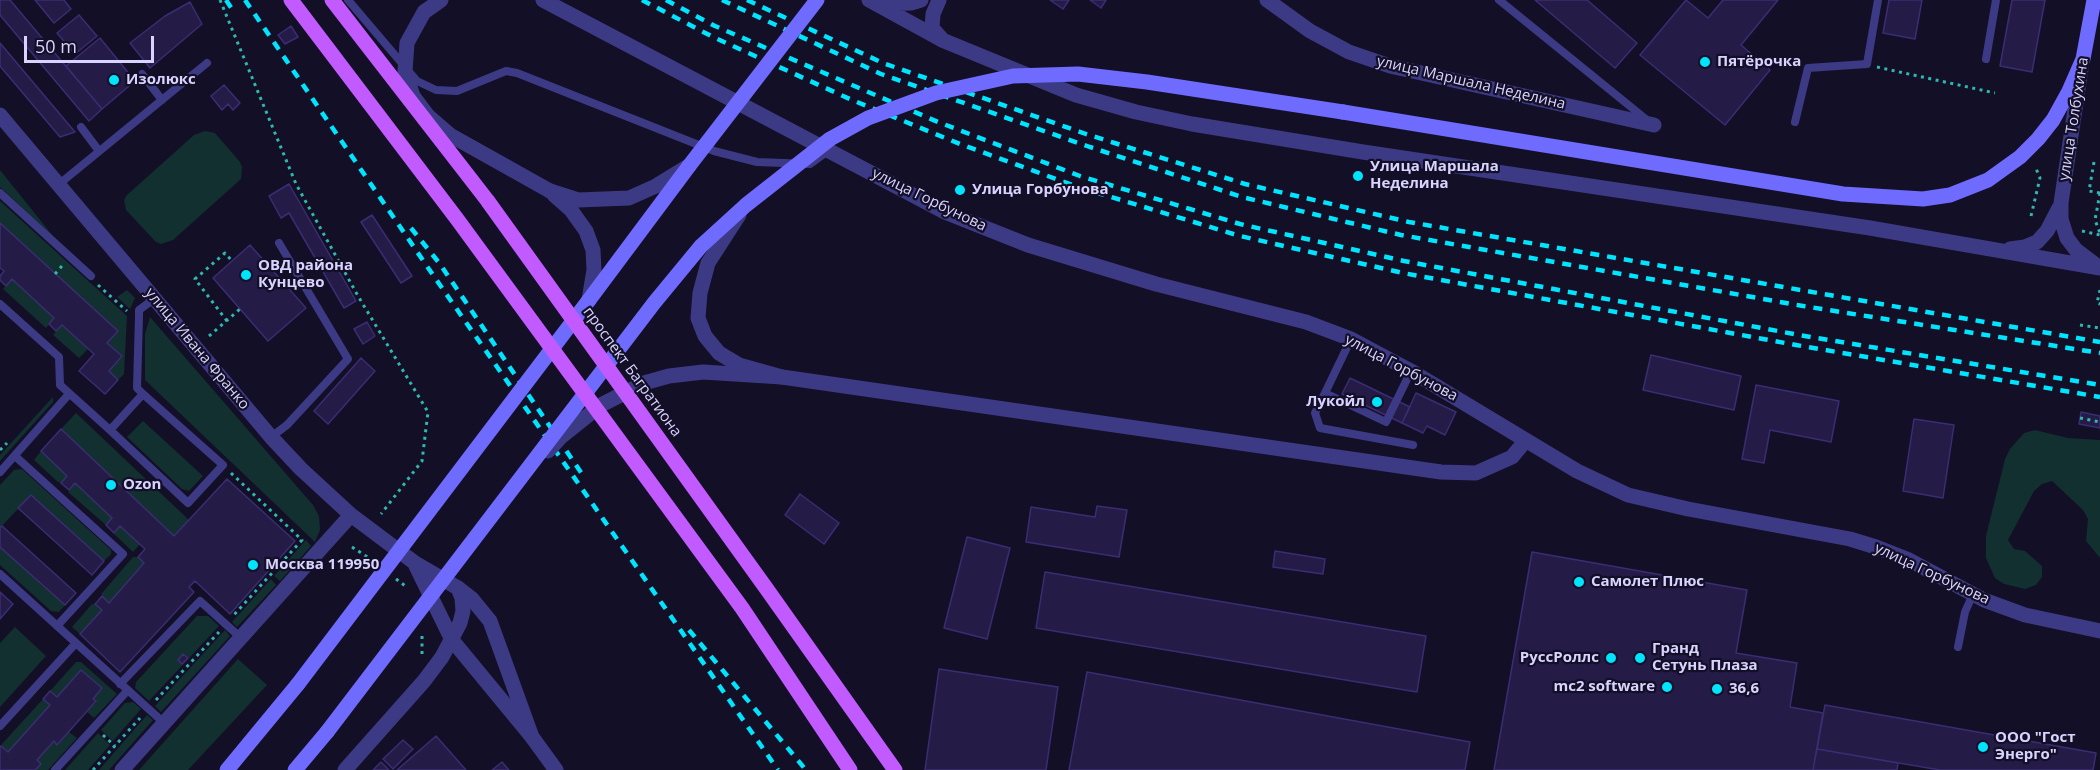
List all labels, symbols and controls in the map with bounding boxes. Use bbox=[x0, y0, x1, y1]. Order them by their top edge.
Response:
scale bar bbox=[27, 24, 158, 62]
text: 50 m bbox=[35, 34, 77, 58]
street label: улица Маршала Неделина bbox=[1375, 52, 1567, 114]
place label: Пятёрочка bbox=[1717, 53, 1801, 71]
marker: Пятёрочка bbox=[1698, 55, 1712, 69]
street label: улица Толбухина bbox=[2055, 56, 2093, 182]
place label: Изолюкс bbox=[126, 71, 196, 89]
marker: Изолюкс bbox=[107, 73, 121, 87]
place label: Улица Маршала Неделина bbox=[1370, 158, 1499, 193]
street label: улица Горбунова bbox=[869, 164, 989, 236]
marker: Улица Маршала Неделина bbox=[1351, 169, 1365, 183]
place label: Улица Горбунова bbox=[972, 181, 1108, 199]
marker: Улица Горбунова bbox=[953, 183, 967, 197]
place label: ОВД района Кунцево bbox=[258, 257, 353, 292]
marker: ОВД района Кунцево bbox=[239, 268, 253, 282]
street label: улица Ивана Франко bbox=[141, 285, 253, 413]
street label: проспект Багратиона bbox=[579, 304, 685, 440]
street label: улица Горбунова bbox=[1342, 331, 1460, 405]
place label: Лукойл bbox=[1306, 393, 1365, 411]
marker: Лукойл bbox=[1370, 395, 1384, 409]
place label: Ozon bbox=[123, 476, 161, 494]
marker: Ozon bbox=[104, 478, 118, 492]
street label: улица Горбунова bbox=[1871, 539, 1993, 609]
place label: Москва 119950 bbox=[265, 556, 379, 574]
marker: Москва 119950 bbox=[246, 558, 260, 572]
place label: Самолет Плюс bbox=[1591, 573, 1704, 591]
marker: Самолет Плюс bbox=[1572, 575, 1586, 589]
place label: Гранд Сетунь Плаза bbox=[1652, 640, 1758, 675]
place label: РуссРоллс bbox=[1520, 649, 1599, 667]
marker: РуссРоллс bbox=[1604, 651, 1618, 665]
marker: Гранд Сетунь Плаза bbox=[1633, 651, 1647, 665]
place label: mc2 software bbox=[1553, 678, 1655, 696]
marker: mc2 software bbox=[1660, 680, 1674, 694]
place label: 36,6 bbox=[1729, 680, 1759, 698]
marker: 36,6 bbox=[1710, 682, 1724, 696]
place label: ООО "Гост Энерго" bbox=[1995, 729, 2076, 764]
marker: ООО "Гост Энерго" bbox=[1976, 740, 1990, 754]

